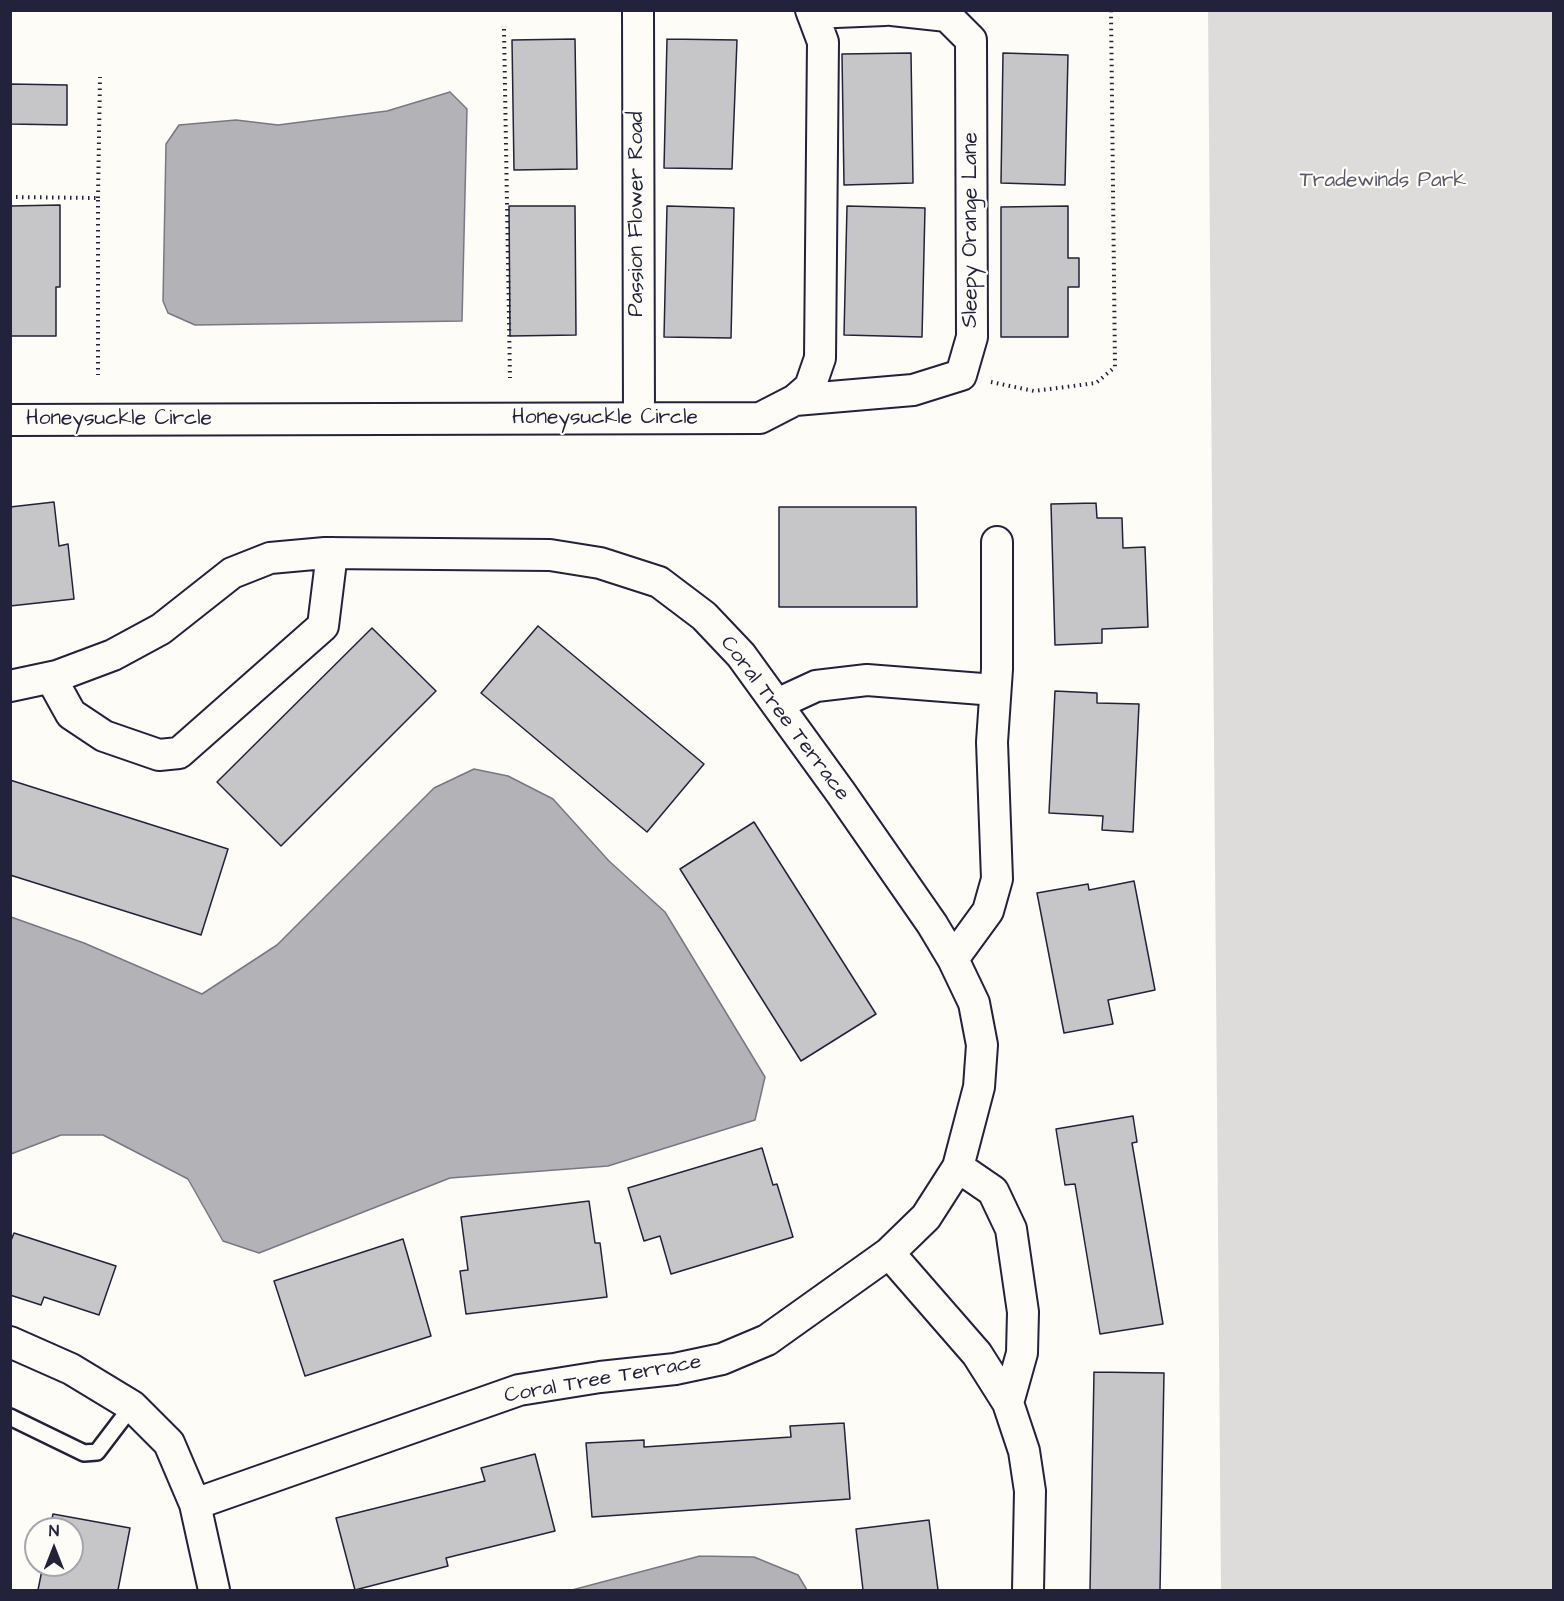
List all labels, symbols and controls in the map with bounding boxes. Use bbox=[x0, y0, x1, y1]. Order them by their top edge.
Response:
street label: Passion Flower Road bbox=[625, 111, 651, 317]
street label: Sleepy Orange Lane bbox=[959, 132, 985, 328]
park label: Tradewinds Park bbox=[1300, 169, 1466, 195]
street label: Honeysuckle Circle bbox=[512, 406, 698, 432]
street label: Honeysuckle Circle bbox=[26, 407, 212, 433]
street label: Coral Tree Terrace bbox=[714, 632, 854, 806]
street label: Coral Tree Terrace bbox=[503, 1350, 703, 1410]
north arrow bbox=[24, 1517, 84, 1577]
text: N bbox=[49, 1520, 59, 1542]

